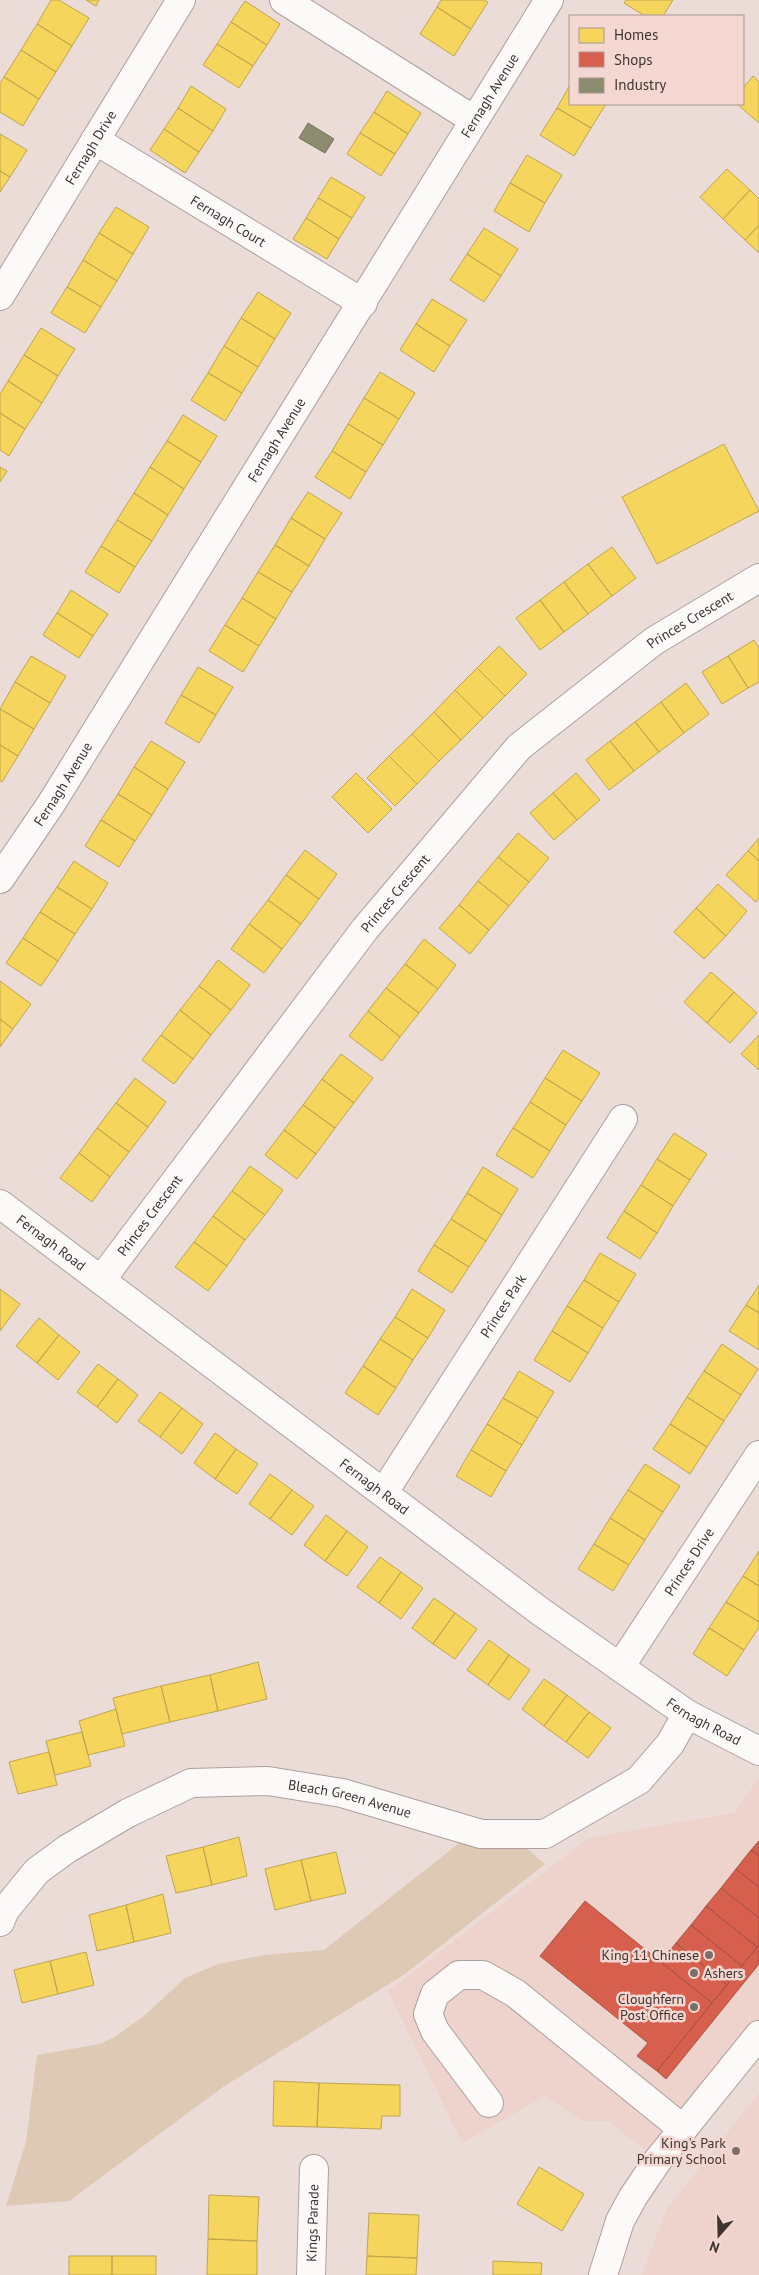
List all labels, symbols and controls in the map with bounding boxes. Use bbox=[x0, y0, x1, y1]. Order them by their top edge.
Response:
legend bbox=[569, 15, 744, 105]
text: Homes bbox=[614, 25, 658, 44]
street label: Fernagh Avenue bbox=[457, 50, 523, 141]
text: Shops bbox=[614, 50, 653, 69]
text: Industry bbox=[614, 75, 666, 94]
street label: Fernagh Drive bbox=[61, 107, 120, 188]
street label: Fernagh Court bbox=[187, 191, 270, 251]
street label: Fernagh Avenue bbox=[244, 394, 309, 485]
street label: Princes Crescent bbox=[643, 587, 736, 652]
street label: Fernagh Avenue bbox=[30, 739, 96, 830]
street label: Princes Crescent bbox=[357, 850, 434, 936]
street label: Princes Crescent bbox=[113, 1171, 186, 1260]
street label: Fernagh Road bbox=[13, 1211, 89, 1275]
street label: Princes Park bbox=[476, 1270, 530, 1341]
street label: Fernagh Road bbox=[336, 1454, 413, 1518]
street label: Princes Drive bbox=[660, 1524, 718, 1599]
street label: Fernagh Road bbox=[663, 1694, 744, 1749]
street label: Bleach Green Avenue bbox=[287, 1775, 414, 1822]
place label: King 11 Chinese bbox=[602, 1946, 699, 1964]
marker: King 11 Chinese bbox=[703, 1949, 715, 1961]
place label: Ashers bbox=[704, 1964, 744, 1982]
marker: Ashers bbox=[688, 1967, 700, 1979]
place label: Cloughfern Post Office bbox=[618, 1990, 684, 2024]
marker: Cloughfern Post Office bbox=[688, 2001, 700, 2013]
place label: King's Park Primary School bbox=[637, 2134, 726, 2168]
marker: King's Park Primary School bbox=[730, 2145, 742, 2157]
street label: Kings Parade bbox=[302, 2184, 323, 2262]
north arrow bbox=[694, 2210, 744, 2260]
text: N bbox=[707, 2237, 722, 2257]

